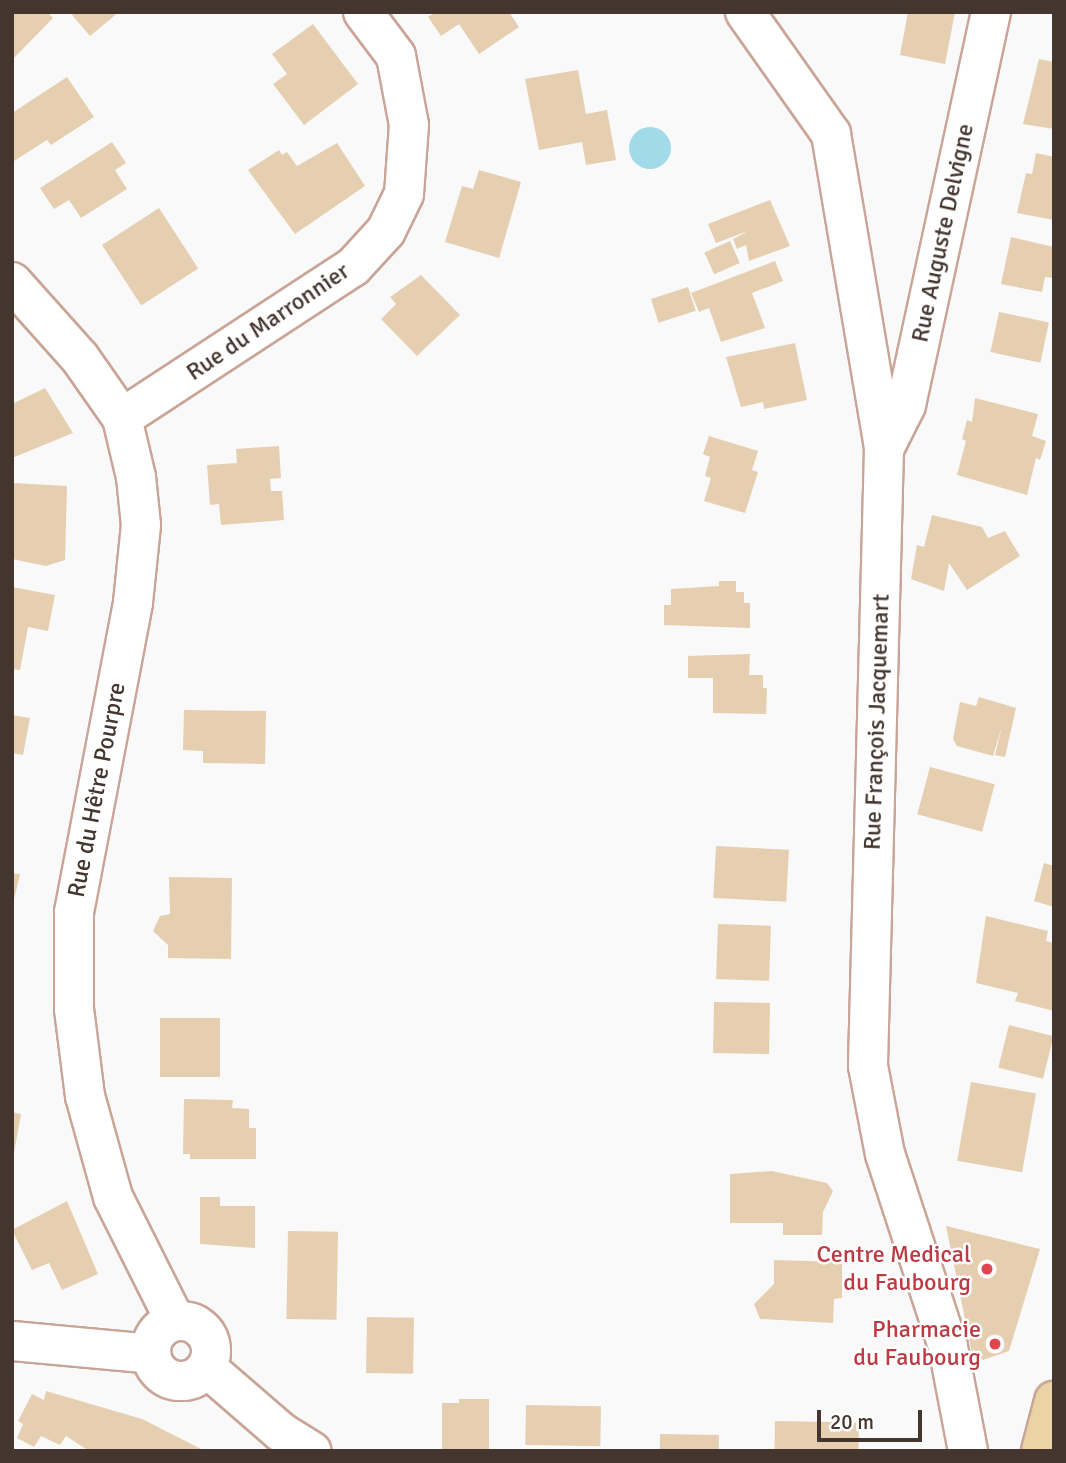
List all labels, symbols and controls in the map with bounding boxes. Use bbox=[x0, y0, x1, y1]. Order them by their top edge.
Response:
street label: Rue Auguste Delvigne bbox=[906, 121, 980, 345]
street label: Rue du Marronnier bbox=[181, 257, 355, 387]
street label: Rue François Jacquemart bbox=[858, 593, 896, 851]
street label: Rue du Hêtre Pourpre bbox=[62, 680, 132, 900]
place label: Centre Medical du Faubourg bbox=[816, 1241, 971, 1297]
marker: Centre Medical du Faubourg bbox=[977, 1259, 997, 1279]
place label: Pharmacie du Faubourg bbox=[853, 1316, 981, 1372]
marker: Pharmacie du Faubourg bbox=[987, 1336, 1003, 1352]
scale bar bbox=[821, 1396, 926, 1440]
text: 20 m bbox=[830, 1409, 874, 1435]

